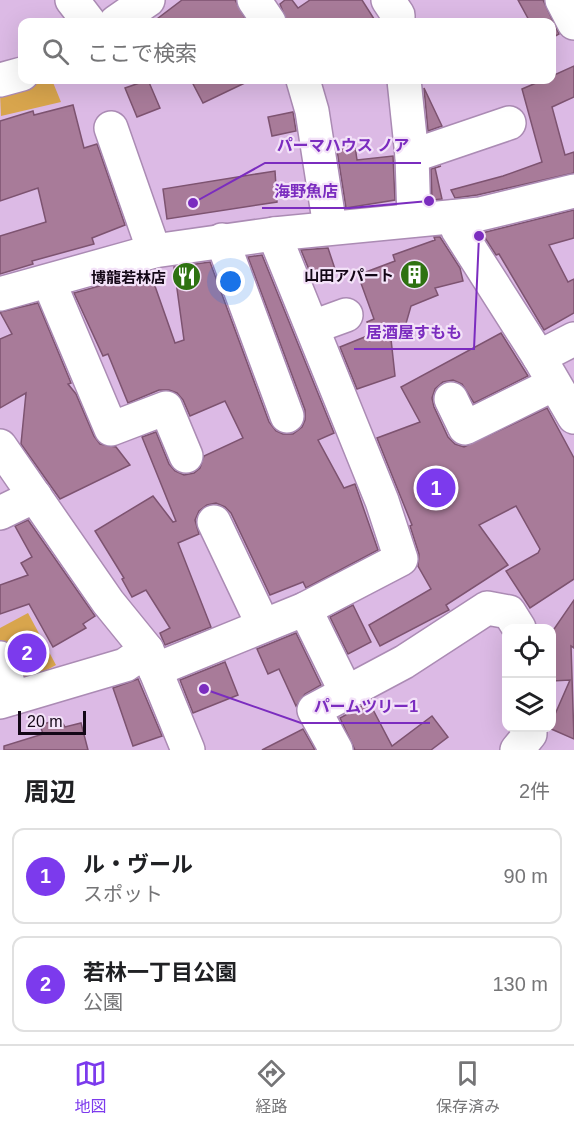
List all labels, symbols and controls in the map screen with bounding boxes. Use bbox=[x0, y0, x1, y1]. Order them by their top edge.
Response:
search box bbox=[18, 18, 556, 84]
icon: search bbox=[39, 35, 72, 68]
text: ここで検索 bbox=[87, 41, 197, 66]
callout: パーマハウス ノア bbox=[265, 129, 421, 163]
text: パーマハウス ノア bbox=[277, 137, 409, 154]
callout: 海野魚店 bbox=[262, 174, 350, 208]
text: 海野魚店 bbox=[274, 182, 338, 200]
building icon: 山田アパート bbox=[399, 259, 431, 291]
restaurant icon: 博龍若林店 bbox=[171, 261, 203, 293]
your location bbox=[216, 267, 245, 296]
place label: 山田アパート bbox=[304, 267, 394, 284]
place label: 博龍若林店 bbox=[91, 269, 166, 286]
callout: 居酒屋すもも bbox=[354, 315, 474, 349]
text: 居酒屋すもも bbox=[366, 324, 462, 341]
pin: 1 bbox=[416, 466, 456, 510]
map controls bbox=[502, 624, 556, 732]
button: locate bbox=[502, 624, 556, 678]
pin: 2 bbox=[8, 630, 46, 676]
button: layers bbox=[502, 678, 556, 732]
callout: パームツリー1 bbox=[301, 689, 430, 723]
text: パームツリー1 bbox=[314, 698, 418, 715]
scale bar bbox=[18, 708, 86, 736]
text: 20 m bbox=[27, 713, 63, 730]
text: 周辺 bbox=[24, 777, 76, 807]
text: 2件 bbox=[519, 780, 550, 802]
text: ル・ヴール bbox=[83, 852, 193, 877]
text: 1 bbox=[40, 865, 51, 887]
text: 90 m bbox=[504, 865, 548, 887]
text: スポット bbox=[83, 883, 163, 905]
text: 若林一丁目公園 bbox=[83, 960, 237, 985]
text: 2 bbox=[40, 973, 51, 995]
text: 130 m bbox=[492, 973, 548, 995]
text: 公園 bbox=[83, 991, 123, 1013]
tab: 地図 bbox=[74, 1057, 107, 1117]
tab: 経路 bbox=[255, 1057, 288, 1117]
tab: 保存済み bbox=[436, 1057, 500, 1117]

